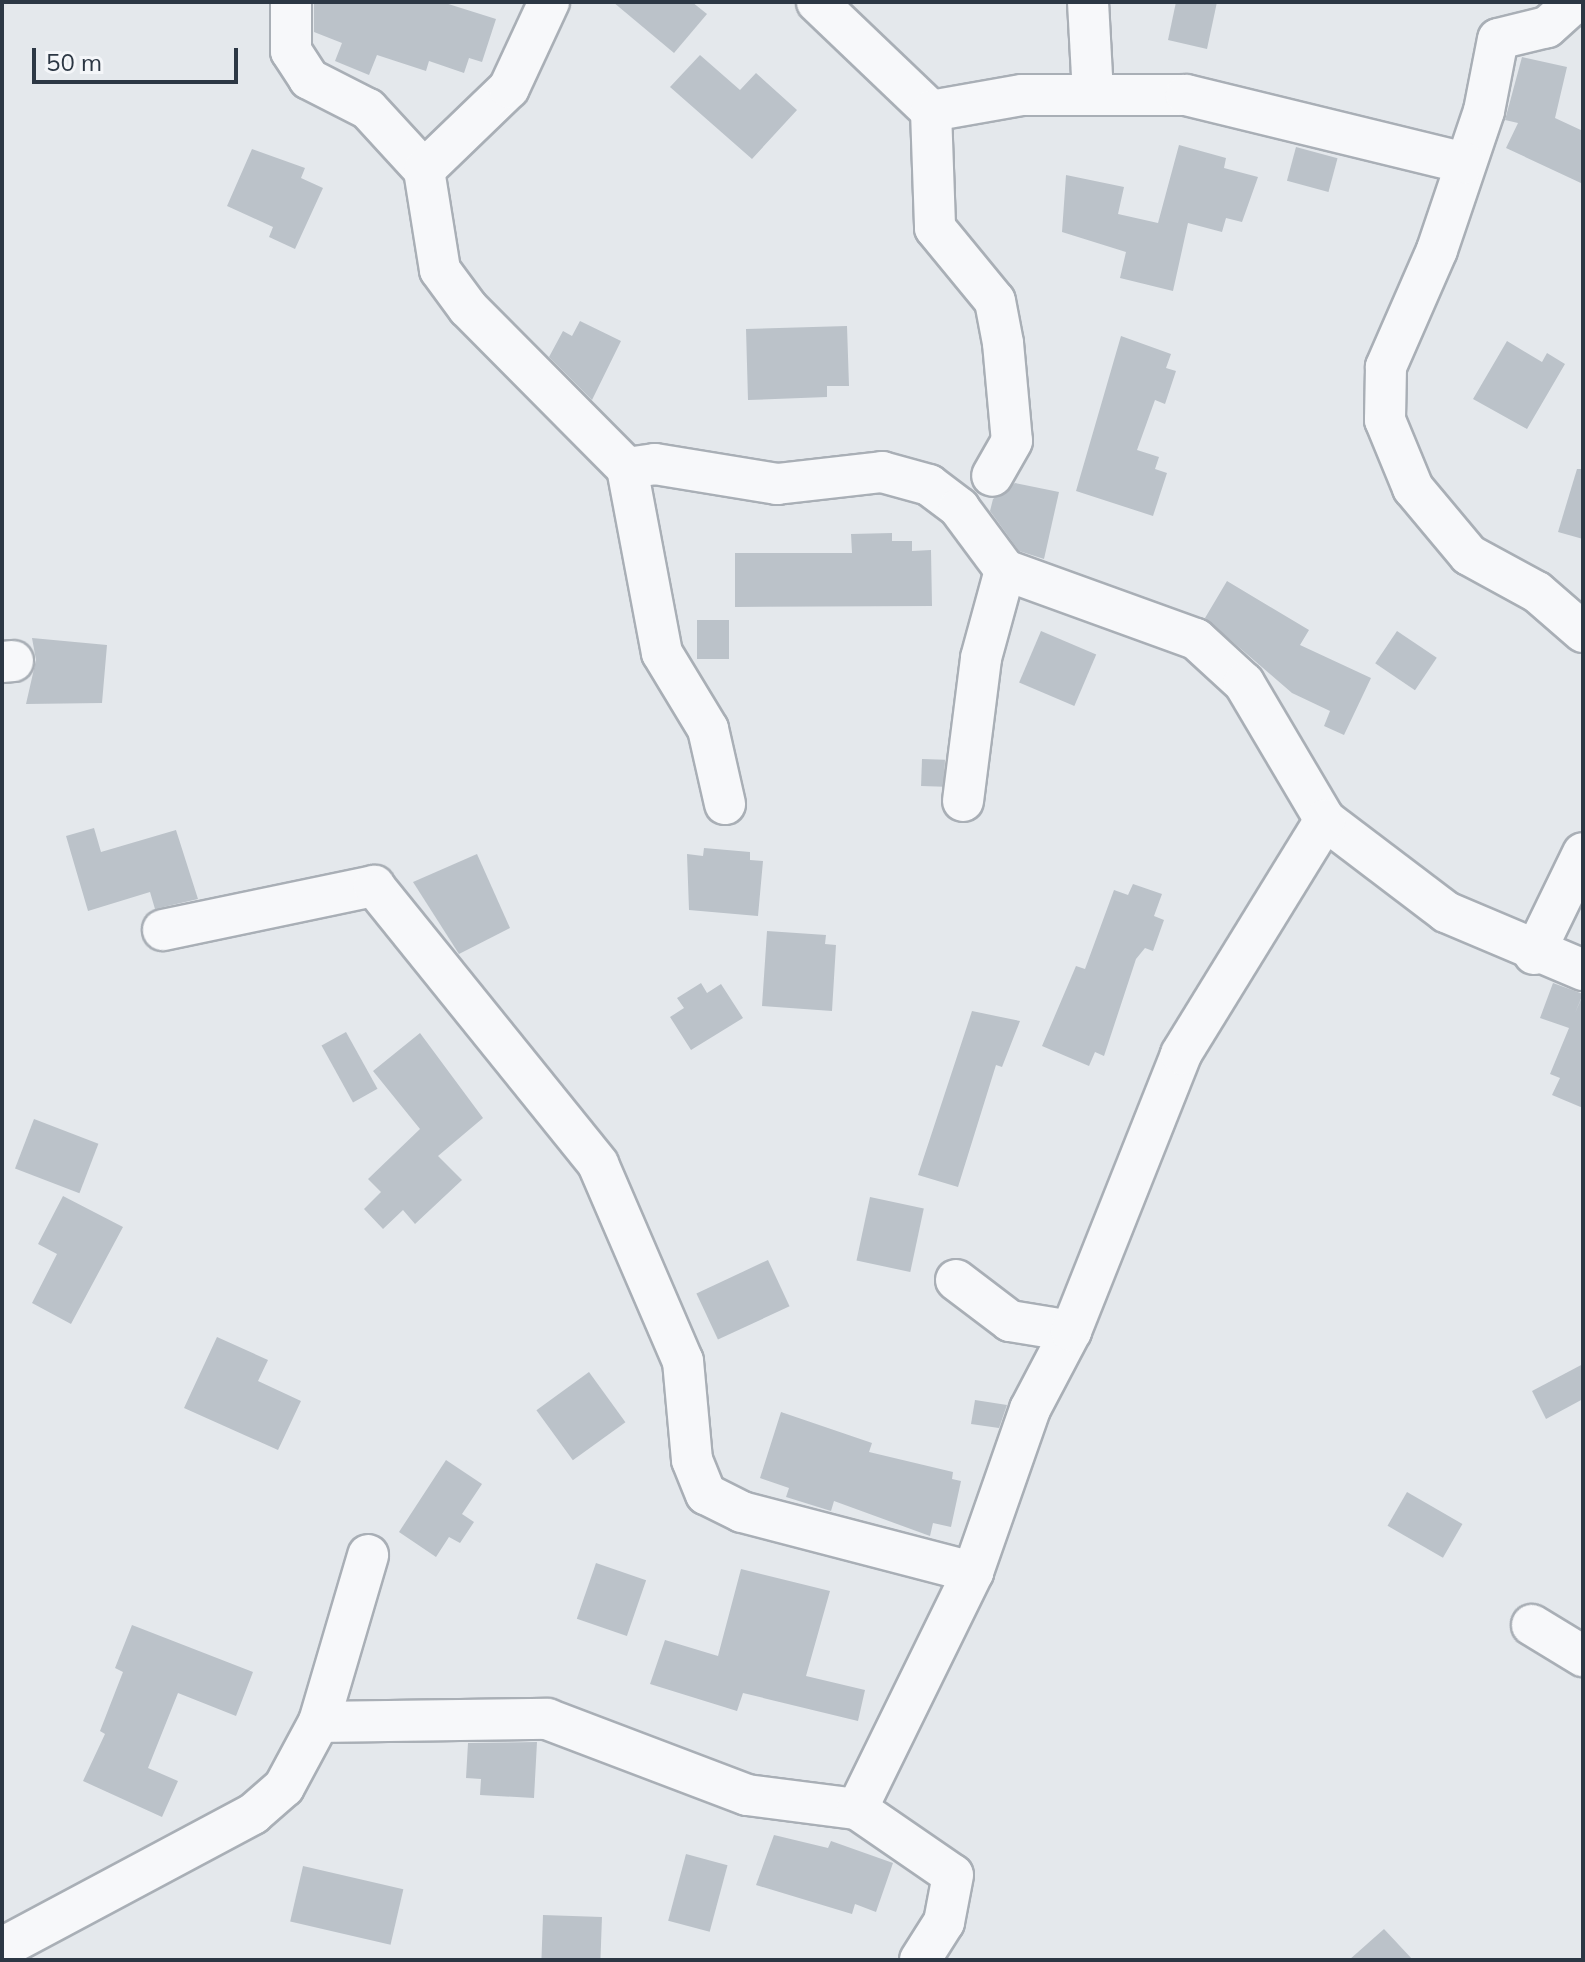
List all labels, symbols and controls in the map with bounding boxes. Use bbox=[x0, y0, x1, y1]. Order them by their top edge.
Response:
scale bar bbox=[36, 32, 242, 82]
text: 50 m bbox=[46, 47, 102, 77]

